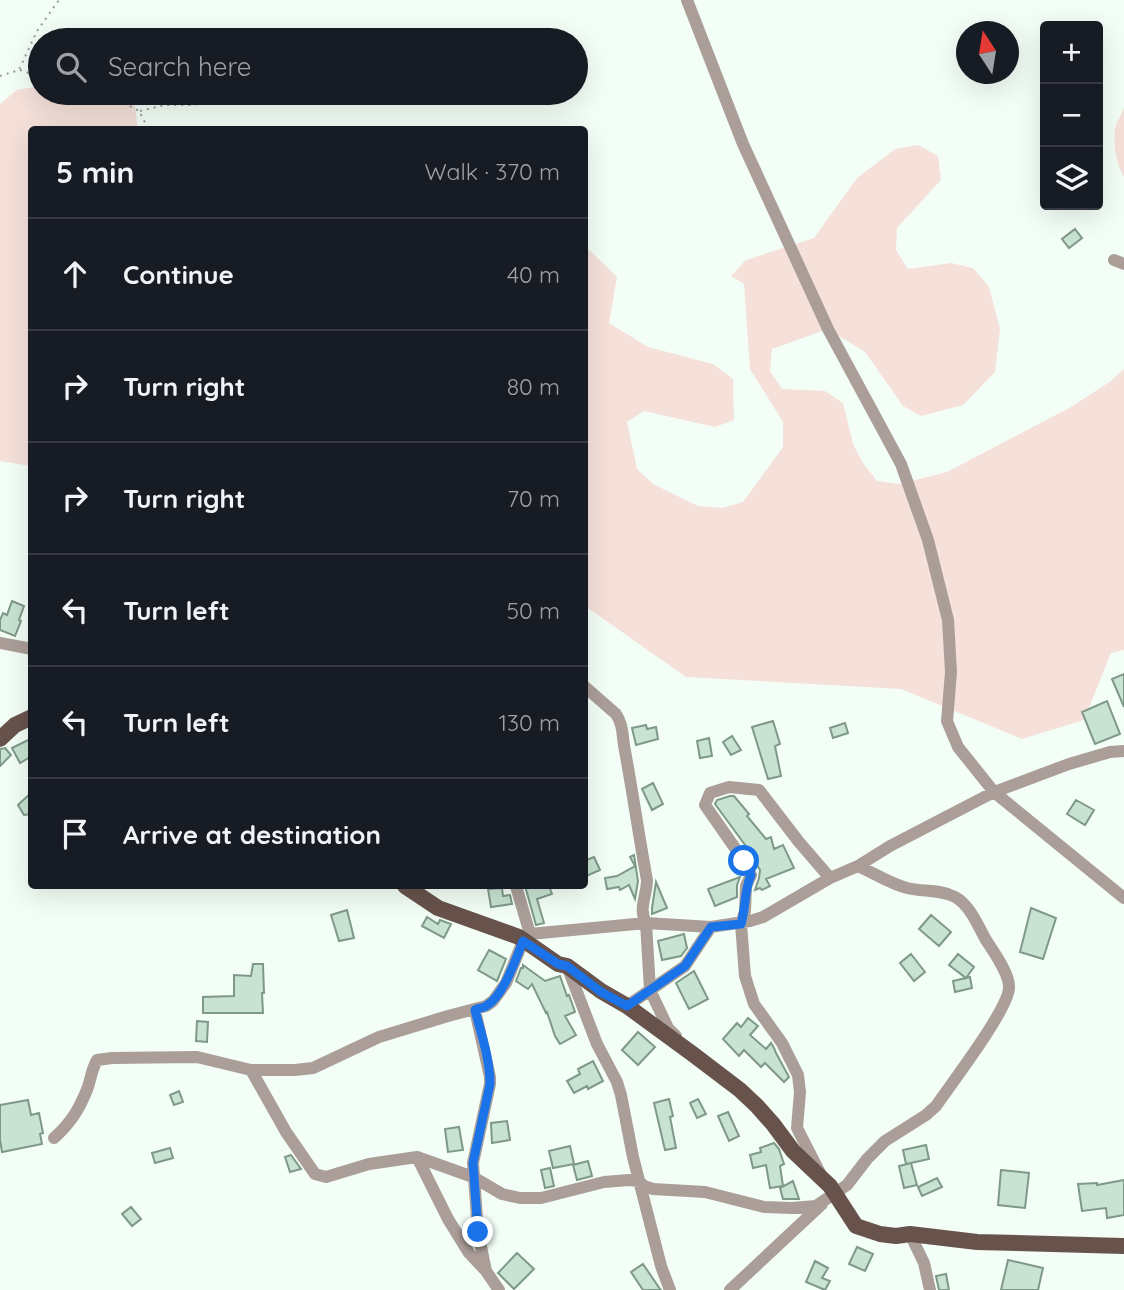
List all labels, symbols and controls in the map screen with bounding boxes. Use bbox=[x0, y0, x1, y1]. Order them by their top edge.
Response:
north arrow bbox=[956, 21, 1019, 84]
map controls bbox=[1040, 21, 1103, 210]
button: + bbox=[1040, 21, 1103, 84]
search box bbox=[28, 28, 588, 105]
icon: search bbox=[52, 48, 90, 86]
text: Search here bbox=[108, 50, 252, 83]
button: − bbox=[1040, 84, 1103, 147]
button: layers bbox=[1040, 147, 1103, 210]
text: 5 min bbox=[56, 153, 134, 191]
text: Walk · 370 m bbox=[425, 157, 560, 186]
icon: ahead bbox=[56, 255, 94, 293]
text: Continue bbox=[123, 258, 234, 291]
text: 40 m bbox=[507, 260, 560, 289]
icon: right bbox=[56, 367, 94, 405]
text: Turn right bbox=[123, 370, 245, 403]
text: 80 m bbox=[507, 372, 560, 401]
icon: right bbox=[56, 479, 94, 517]
text: Turn right bbox=[123, 482, 245, 515]
text: 70 m bbox=[507, 484, 560, 513]
icon: left bbox=[56, 591, 94, 629]
text: Turn left bbox=[123, 594, 230, 627]
text: 50 m bbox=[507, 596, 560, 625]
icon: left bbox=[56, 703, 94, 741]
text: Turn left bbox=[123, 706, 230, 739]
text: 130 m bbox=[498, 708, 560, 737]
icon: arrive bbox=[56, 815, 94, 853]
text: Arrive at destination bbox=[123, 818, 381, 851]
route start bbox=[728, 845, 759, 876]
route end bbox=[462, 1216, 493, 1247]

